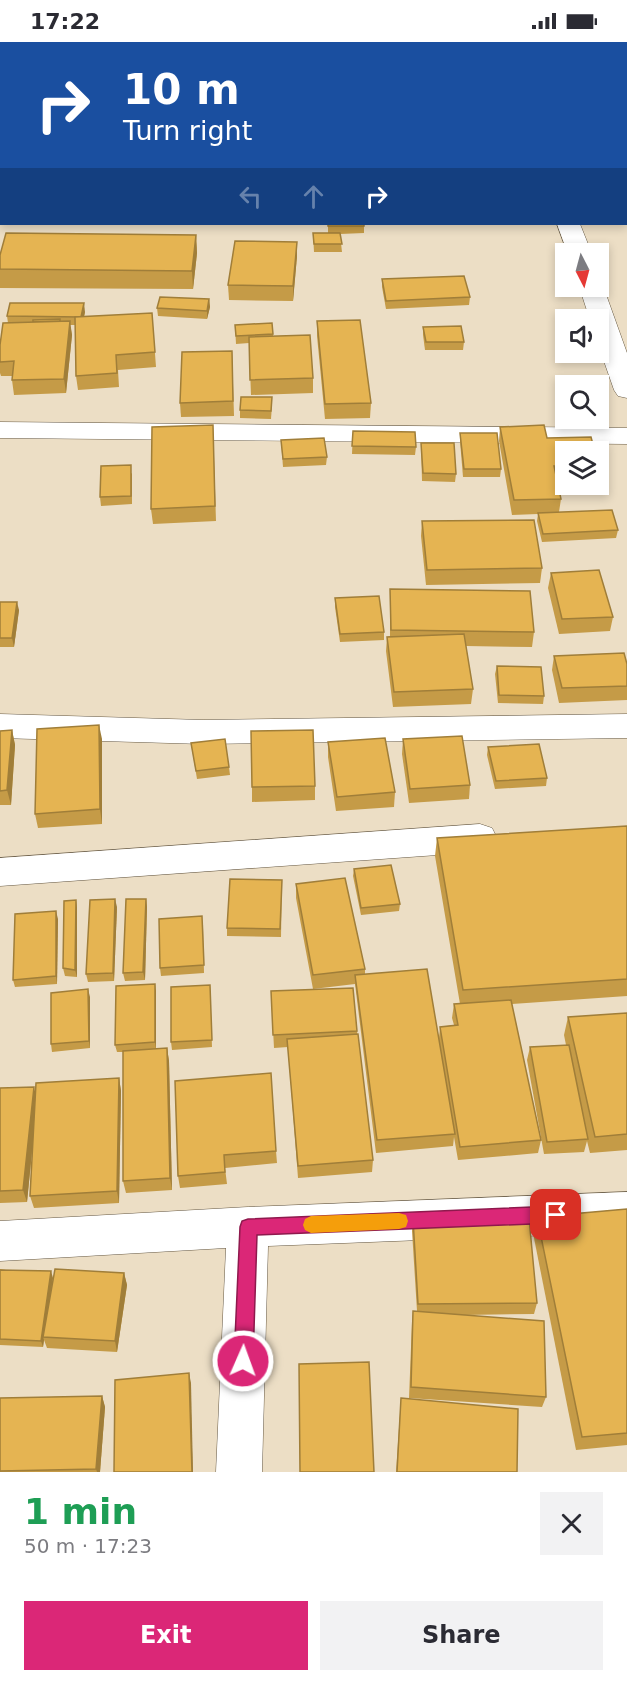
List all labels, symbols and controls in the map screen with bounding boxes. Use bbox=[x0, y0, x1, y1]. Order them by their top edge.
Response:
text: 17:22 bbox=[30, 9, 100, 34]
text: 10 m bbox=[123, 65, 240, 114]
icon: right bbox=[24, 66, 102, 144]
text: Turn right bbox=[123, 115, 252, 146]
icon: left bbox=[234, 180, 267, 213]
icon: ahead bbox=[297, 180, 330, 213]
icon: right bbox=[360, 180, 393, 213]
north arrow bbox=[555, 243, 609, 297]
map controls bbox=[555, 243, 609, 495]
button: sound bbox=[555, 309, 609, 363]
button: search bbox=[555, 375, 609, 429]
button: layers bbox=[555, 441, 609, 495]
pin bbox=[530, 1189, 581, 1240]
icon: arrive bbox=[539, 1198, 572, 1231]
position arrow bbox=[211, 1329, 275, 1393]
text: 1 min bbox=[24, 1491, 137, 1532]
button: close bbox=[540, 1492, 603, 1555]
text: 50 m · 17:23 bbox=[24, 1534, 152, 1558]
button: Exit bbox=[24, 1601, 308, 1670]
button: Share bbox=[320, 1601, 603, 1670]

